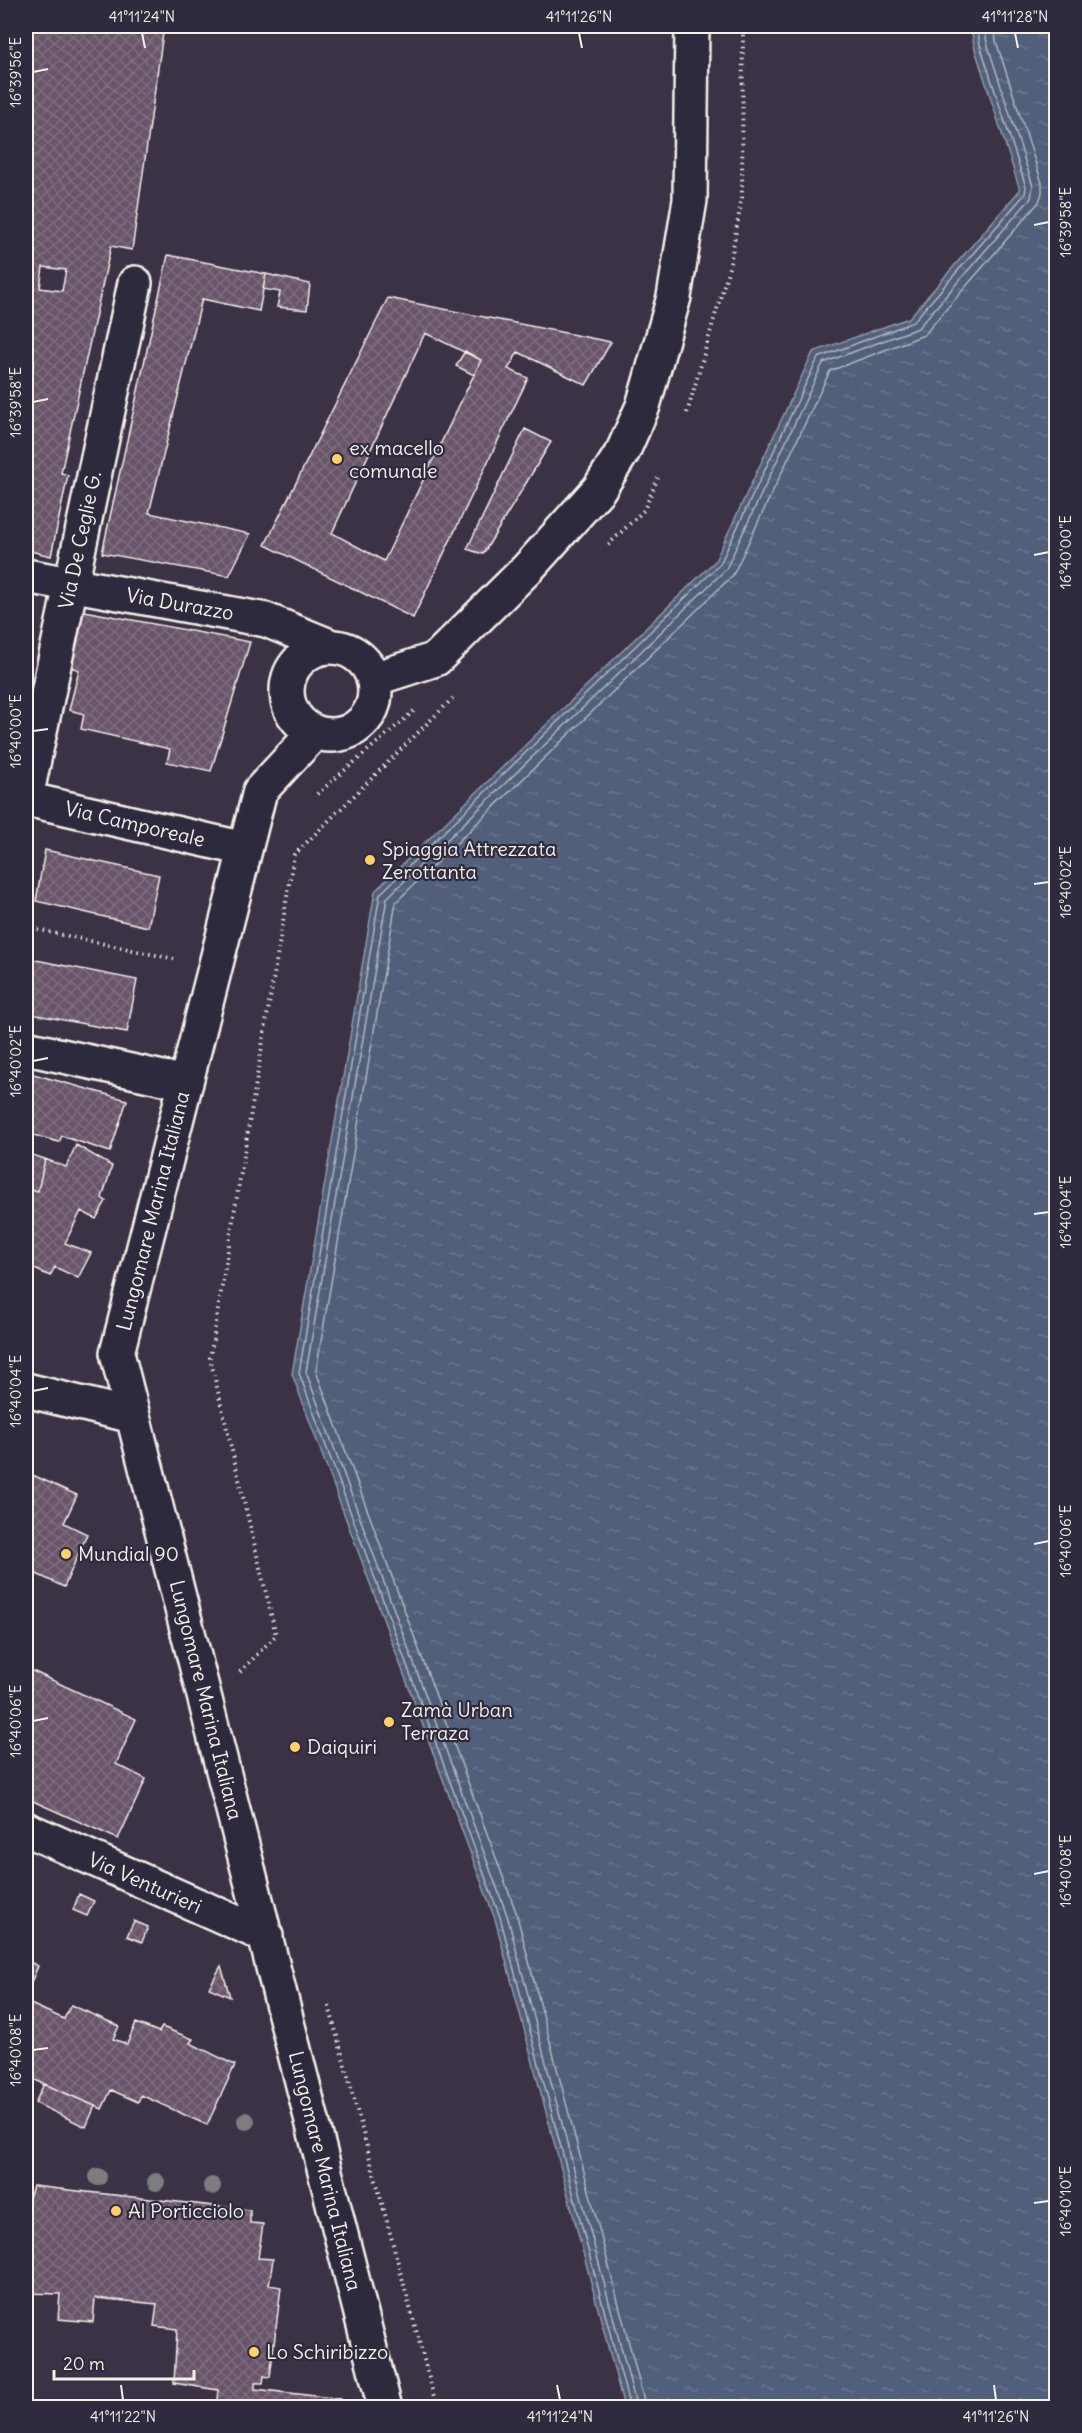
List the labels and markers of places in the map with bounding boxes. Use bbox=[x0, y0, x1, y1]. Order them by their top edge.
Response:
place label: ex macello comunale bbox=[349, 435, 444, 483]
marker: ex macello comunale bbox=[330, 452, 344, 466]
place label: Spiaggia Attrezzata Zerottanta bbox=[382, 836, 556, 884]
marker: Spiaggia Attrezzata Zerottanta bbox=[363, 853, 377, 867]
place label: Mundial 90 bbox=[78, 1541, 179, 1566]
marker: Mundial 90 bbox=[59, 1547, 73, 1561]
place label: Zamà Urban Terraza bbox=[401, 1697, 513, 1745]
marker: Zamà Urban Terraza bbox=[382, 1715, 396, 1729]
place label: Daiquiri bbox=[307, 1734, 377, 1759]
marker: Daiquiri bbox=[288, 1740, 302, 1754]
place label: Al Porticciolo bbox=[128, 2198, 244, 2223]
marker: Al Porticciolo bbox=[109, 2204, 123, 2218]
place label: Lo Schiribizzo bbox=[266, 2339, 388, 2364]
marker: Lo Schiribizzo bbox=[247, 2345, 261, 2359]

